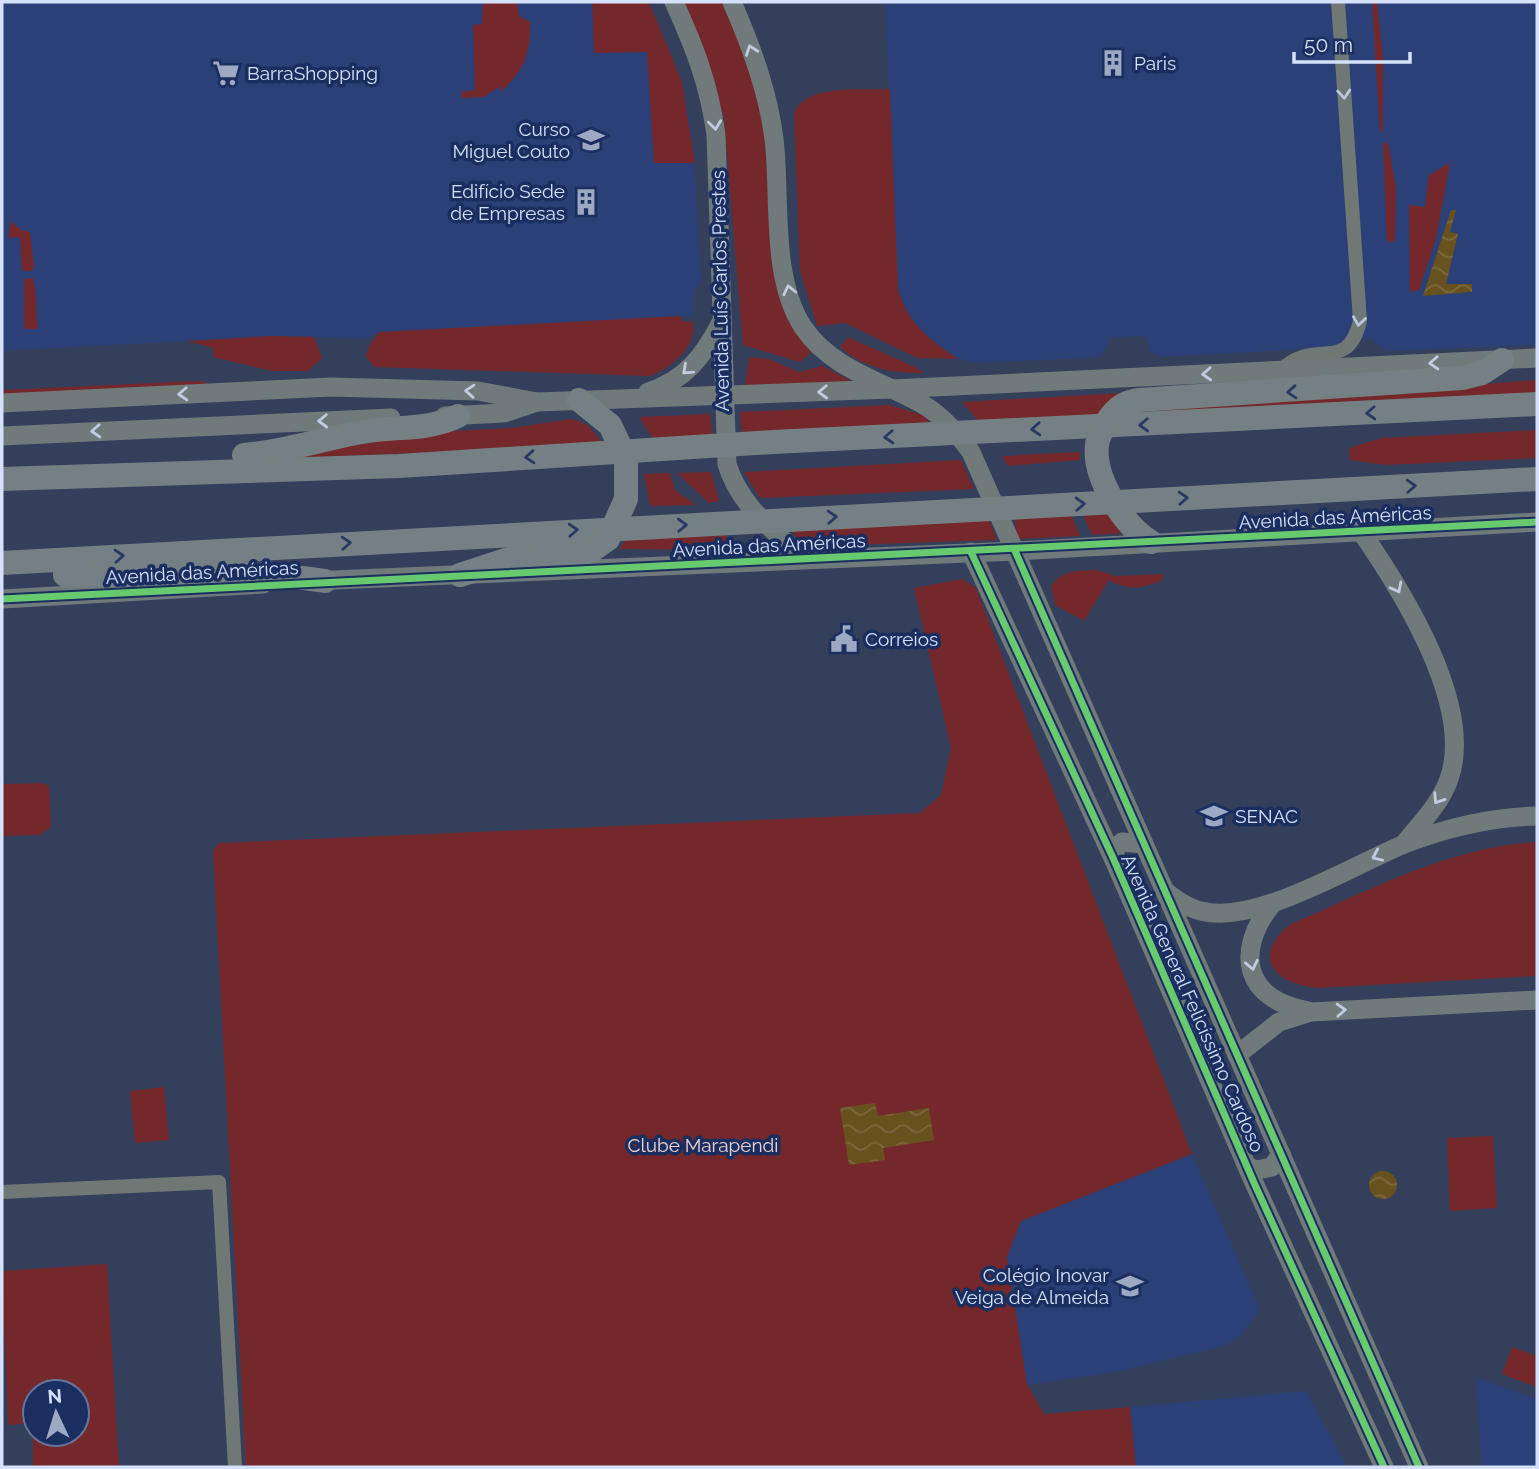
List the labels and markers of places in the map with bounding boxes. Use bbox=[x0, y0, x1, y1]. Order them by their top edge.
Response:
building icon: Paris bbox=[1098, 48, 1128, 78]
place label: Paris bbox=[1134, 52, 1176, 74]
supermarket icon: BarraShopping bbox=[211, 58, 241, 88]
place label: BarraShopping bbox=[247, 62, 378, 84]
place label: Curso Miguel Couto bbox=[452, 118, 570, 162]
school or university icon: Curso Miguel Couto bbox=[576, 125, 606, 155]
place label: Edifício Sede de Empresas bbox=[450, 180, 565, 224]
building icon: Edifício Sede de Empresas bbox=[571, 187, 601, 217]
public building icon: Correios bbox=[829, 624, 859, 654]
place label: Correios bbox=[865, 628, 938, 650]
school or university icon: SENAC bbox=[1199, 801, 1229, 831]
place label: SENAC bbox=[1235, 805, 1298, 827]
place label: Colégio Inovar Veiga de Almeida bbox=[955, 1264, 1109, 1308]
school or university icon: Colégio Inovar Veiga de Almeida bbox=[1115, 1271, 1145, 1301]

